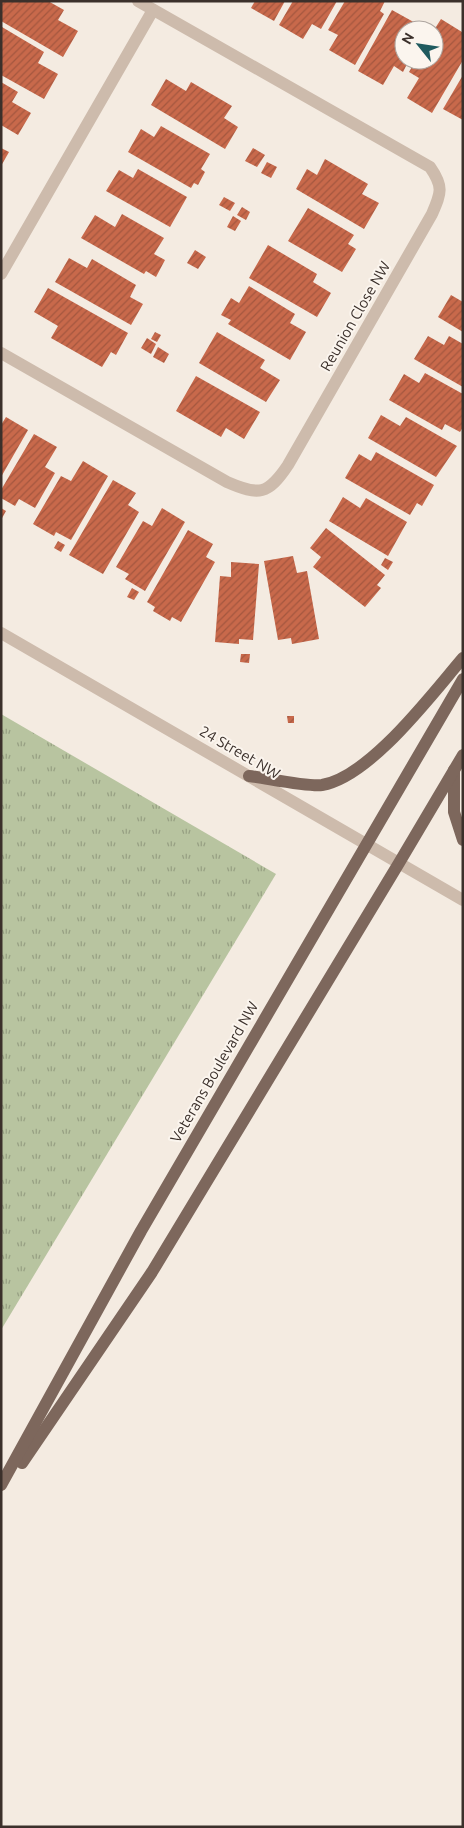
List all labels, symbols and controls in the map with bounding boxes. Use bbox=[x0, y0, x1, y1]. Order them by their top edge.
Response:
north arrow bbox=[394, 20, 444, 70]
text: N bbox=[398, 30, 417, 47]
street label: Reunion Close NW bbox=[317, 258, 393, 374]
street label: 24 Street NW bbox=[197, 722, 283, 782]
street label: Veterans Boulevard NW bbox=[167, 998, 261, 1145]

